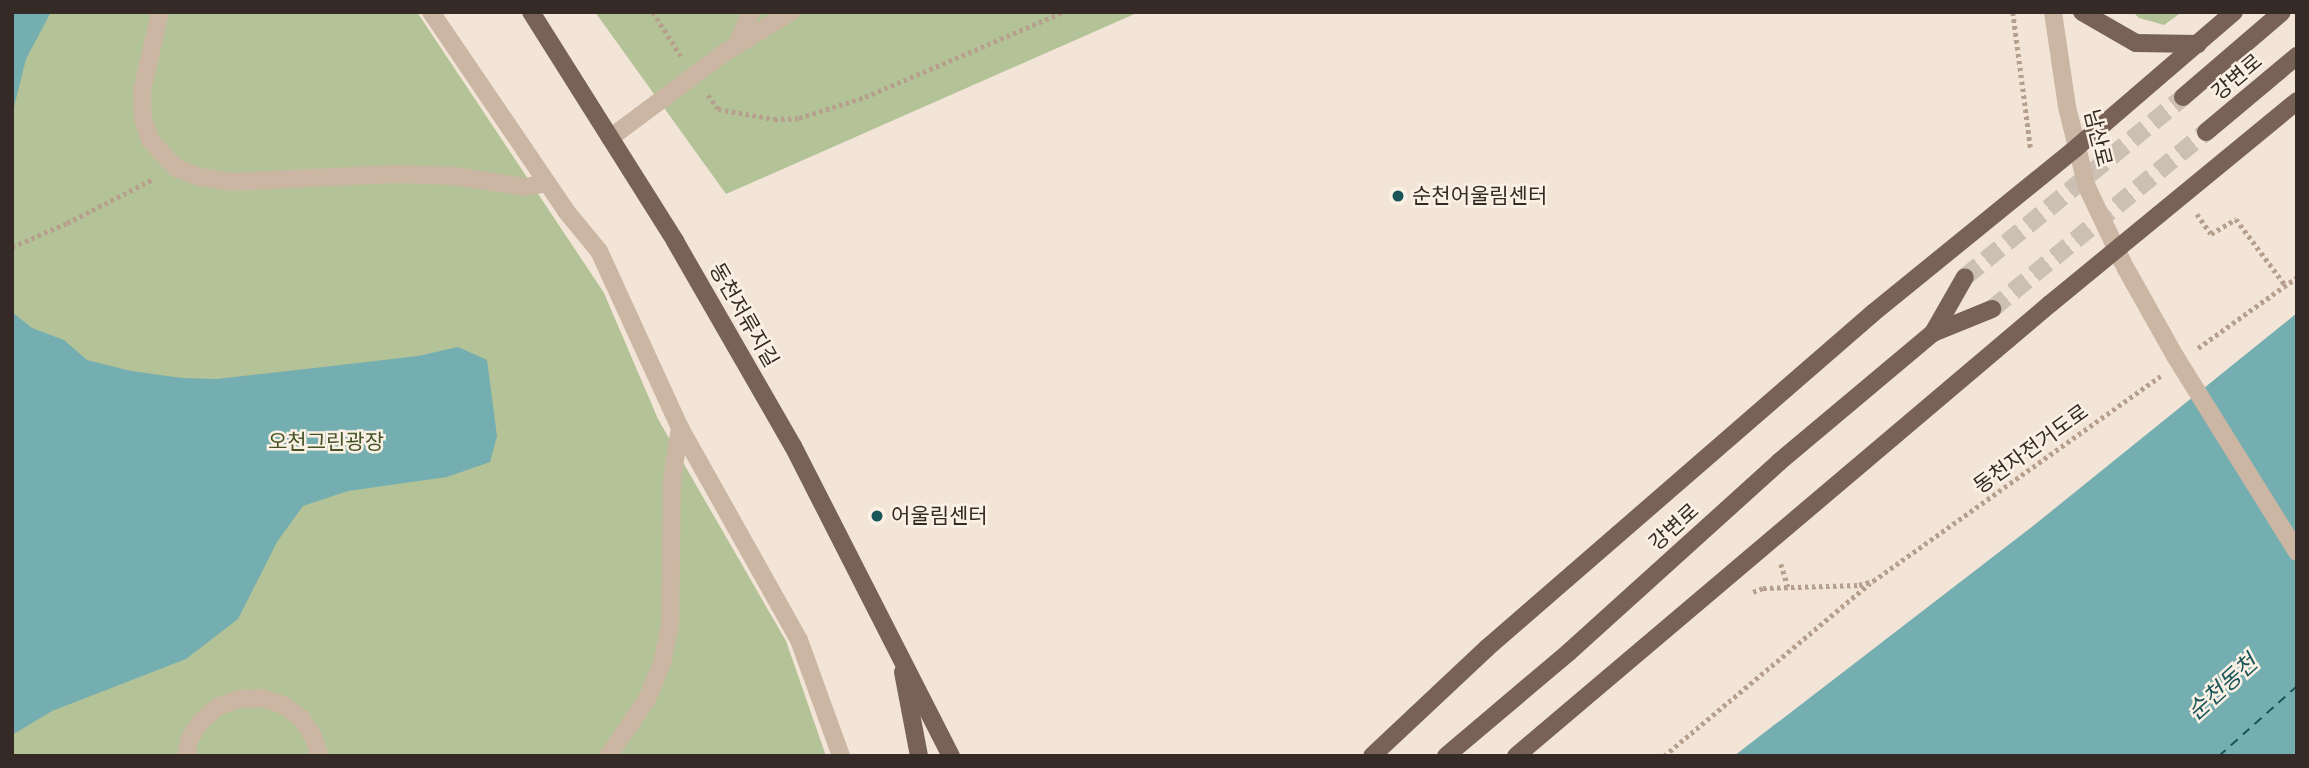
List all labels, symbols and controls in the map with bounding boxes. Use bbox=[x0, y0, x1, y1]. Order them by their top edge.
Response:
street label: 강변로 bbox=[2207, 49, 2267, 105]
street label: 남산로 bbox=[2079, 107, 2117, 169]
place label: 순천어울림센터 bbox=[1412, 183, 1547, 209]
marker: 순천어울림센터 bbox=[1390, 188, 1406, 204]
street label: 동천저류지길 bbox=[704, 259, 784, 371]
street label: 동천자전거도로 bbox=[1969, 399, 2093, 499]
park label: 오천그린광장 bbox=[268, 429, 384, 455]
street label: 강변로 bbox=[1644, 498, 1704, 556]
place label: 어울림센터 bbox=[891, 503, 988, 529]
marker: 어울림센터 bbox=[869, 508, 885, 524]
water label: 순천동천 bbox=[2182, 649, 2264, 727]

